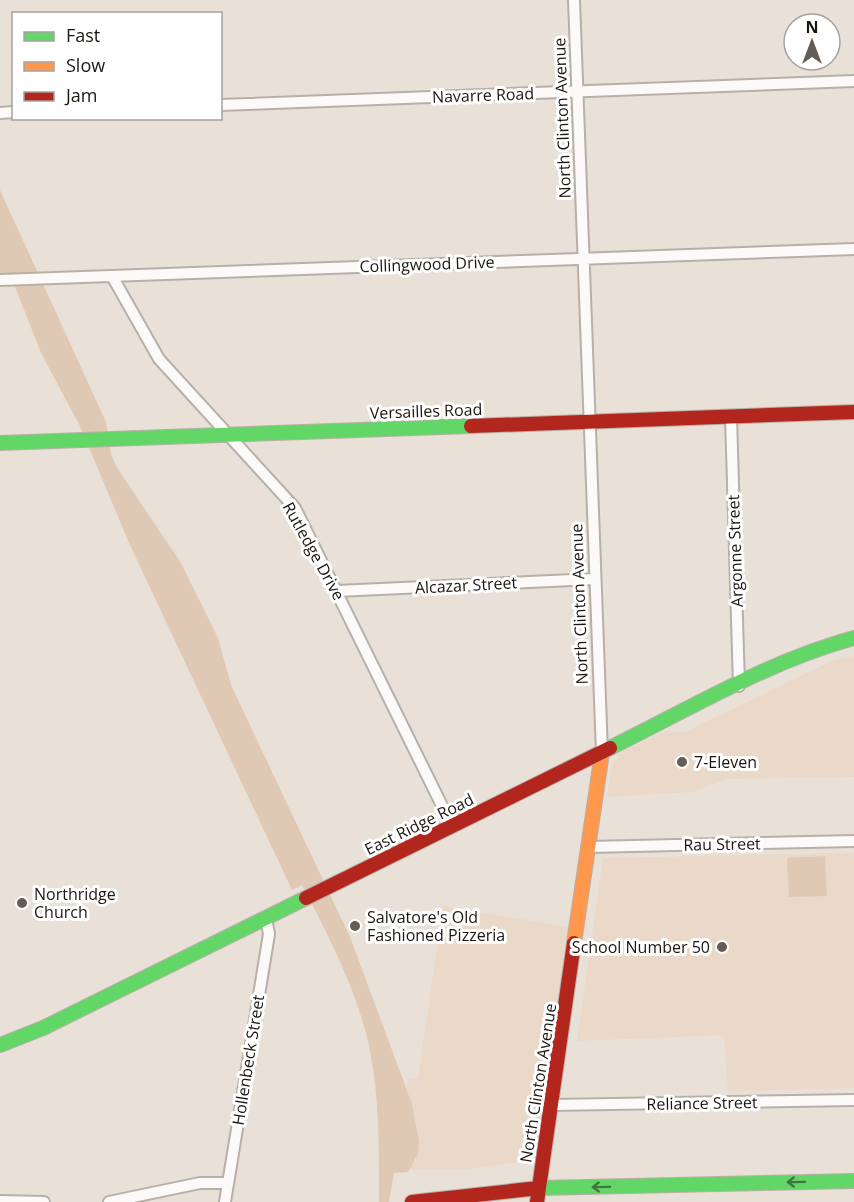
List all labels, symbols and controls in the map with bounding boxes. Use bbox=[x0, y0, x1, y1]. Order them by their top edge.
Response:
legend bbox=[12, 12, 222, 120]
north arrow bbox=[782, 12, 842, 72]
text: N bbox=[805, 16, 819, 38]
text: Fast bbox=[66, 23, 100, 47]
street label: North Clinton Avenue bbox=[548, 37, 576, 199]
text: Slow bbox=[66, 53, 105, 77]
street label: Navarre Road bbox=[432, 82, 534, 108]
text: Jam bbox=[64, 83, 98, 107]
street label: Collingwood Drive bbox=[359, 251, 495, 277]
street label: Versailles Road bbox=[369, 398, 483, 424]
street label: Argonne Street bbox=[722, 494, 748, 608]
street label: Rutledge Drive bbox=[278, 498, 350, 604]
street label: North Clinton Avenue bbox=[565, 523, 593, 685]
street label: Alcazar Street bbox=[414, 571, 518, 599]
place label: 7-Eleven bbox=[694, 751, 757, 773]
marker: 7-Eleven bbox=[675, 755, 689, 769]
street label: East Ridge Road bbox=[361, 788, 477, 860]
street label: Rau Street bbox=[683, 832, 761, 856]
place label: Northridge Church bbox=[34, 883, 116, 923]
marker: Northridge Church bbox=[15, 896, 29, 910]
place label: Salvatore's Old Fashioned Pizzeria bbox=[367, 906, 505, 946]
marker: Salvatore's Old Fashioned Pizzeria bbox=[348, 919, 362, 933]
place label: School Number 50 bbox=[572, 936, 710, 958]
marker: School Number 50 bbox=[715, 940, 729, 954]
street label: Hollenbeck Street bbox=[227, 993, 269, 1127]
street label: North Clinton Avenue bbox=[515, 1002, 561, 1164]
street label: Reliance Street bbox=[646, 1091, 758, 1115]
one-way arrow bbox=[786, 1176, 806, 1188]
one-way arrow bbox=[591, 1181, 611, 1193]

